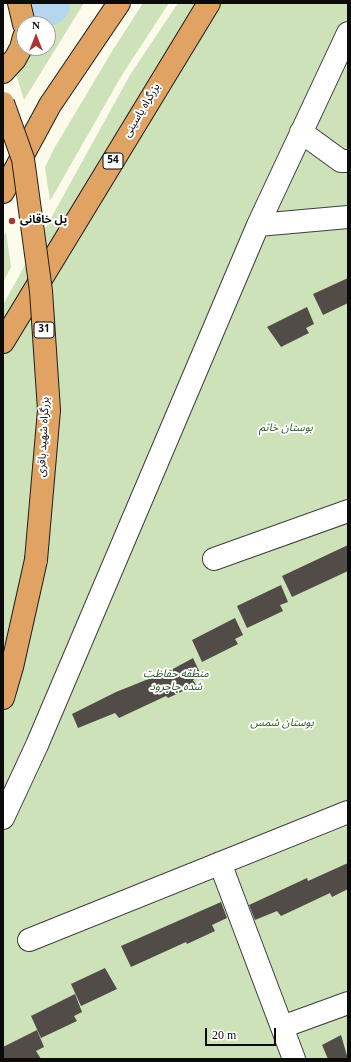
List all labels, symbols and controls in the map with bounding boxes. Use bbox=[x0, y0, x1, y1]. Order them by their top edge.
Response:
north arrow bbox=[16, 16, 56, 56]
text: N bbox=[32, 19, 40, 31]
street label: بزرگراه یاسینی bbox=[122, 82, 164, 140]
road number: 54 bbox=[103, 153, 123, 169]
place label: پل خاقانی bbox=[20, 214, 67, 228]
marker: پل خاقانی bbox=[7, 216, 17, 226]
road number: 31 bbox=[34, 322, 54, 338]
street label: بزرگراه شهید باقری bbox=[36, 397, 54, 477]
park label: بوستان خاتم bbox=[259, 422, 313, 436]
park label: منطقه حفاظت شده جاجرود bbox=[143, 668, 209, 694]
park label: بوستان شمس bbox=[250, 717, 314, 731]
scale bar bbox=[207, 1020, 278, 1046]
text: 20 m bbox=[212, 1028, 236, 1042]

